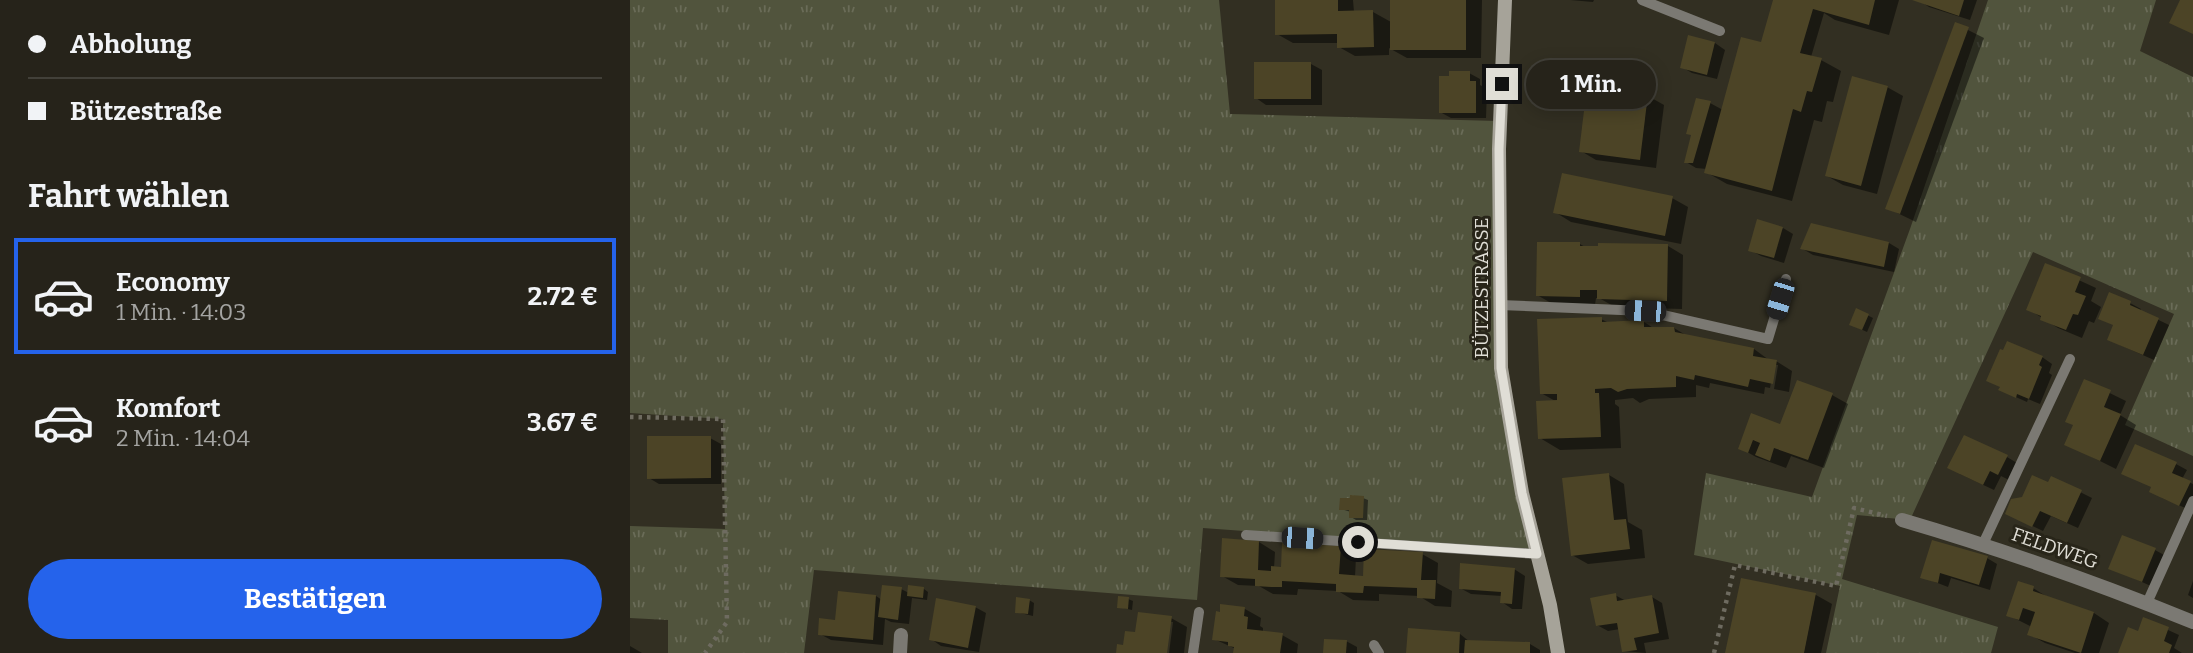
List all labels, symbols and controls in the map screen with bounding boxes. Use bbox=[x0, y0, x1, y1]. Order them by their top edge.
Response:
text: Abholung bbox=[70, 29, 191, 60]
callout: 1 Min. bbox=[1526, 60, 1656, 108]
route end bbox=[1486, 68, 1518, 100]
text: 1 Min. bbox=[1560, 70, 1622, 98]
text: Bützestraße bbox=[70, 96, 222, 127]
text: Fahrt wählen bbox=[28, 177, 229, 215]
street label: BÜTZESTRASSE bbox=[1470, 217, 1493, 359]
icon: car bbox=[32, 265, 95, 328]
text: Economy bbox=[116, 267, 230, 298]
car bbox=[1764, 276, 1797, 322]
text: 2.72 € bbox=[527, 281, 598, 312]
text: 1 Min. · 14:03 bbox=[116, 298, 246, 326]
car bbox=[1624, 299, 1667, 323]
icon: car bbox=[32, 391, 95, 454]
text: Komfort bbox=[116, 393, 221, 424]
text: 3.67 € bbox=[527, 407, 598, 438]
text: 2 Min. · 14:04 bbox=[116, 424, 250, 452]
street label: FELDWEG bbox=[2009, 523, 2101, 573]
car bbox=[1281, 526, 1324, 550]
route start bbox=[1342, 526, 1374, 558]
button: Bestätigen bbox=[28, 559, 602, 639]

